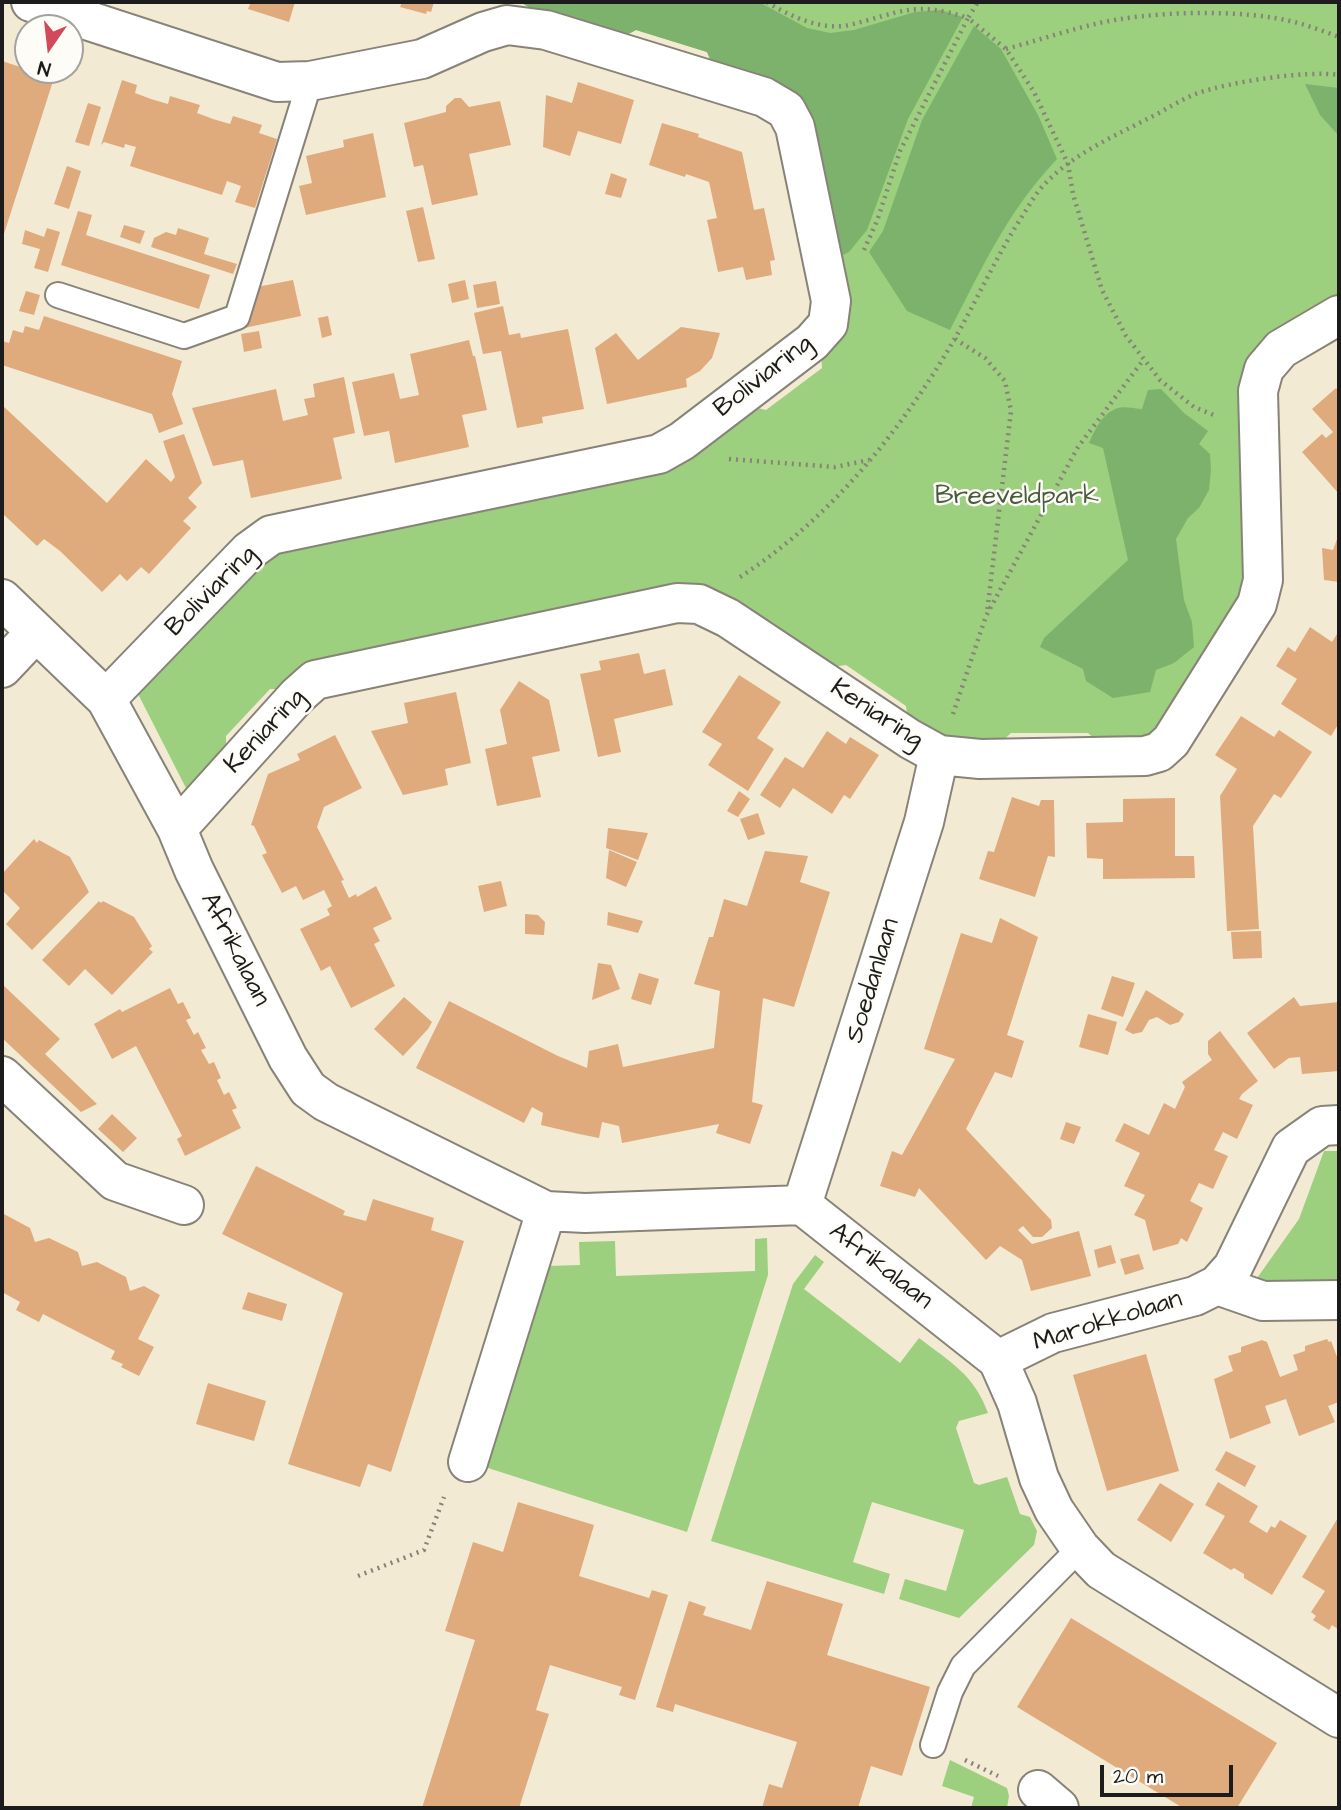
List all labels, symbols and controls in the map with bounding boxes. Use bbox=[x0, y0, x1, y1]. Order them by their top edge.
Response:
north arrow bbox=[14, 14, 84, 84]
text: N bbox=[35, 53, 53, 82]
street label: Boliviaring bbox=[709, 329, 819, 425]
park label: Breeveldpark bbox=[935, 482, 1099, 514]
street label: Boliviaring bbox=[160, 540, 264, 644]
street label: Keniaring bbox=[824, 673, 928, 757]
street label: Keniaring bbox=[219, 683, 313, 781]
street label: Afrikalaan bbox=[192, 888, 276, 1012]
street label: Soedanlaan bbox=[840, 915, 908, 1047]
street label: Afrikalaan bbox=[822, 1217, 938, 1317]
street label: Marokkolaan bbox=[1030, 1285, 1186, 1359]
scale bar bbox=[1103, 1750, 1236, 1794]
text: 20 m bbox=[1113, 1762, 1163, 1791]

